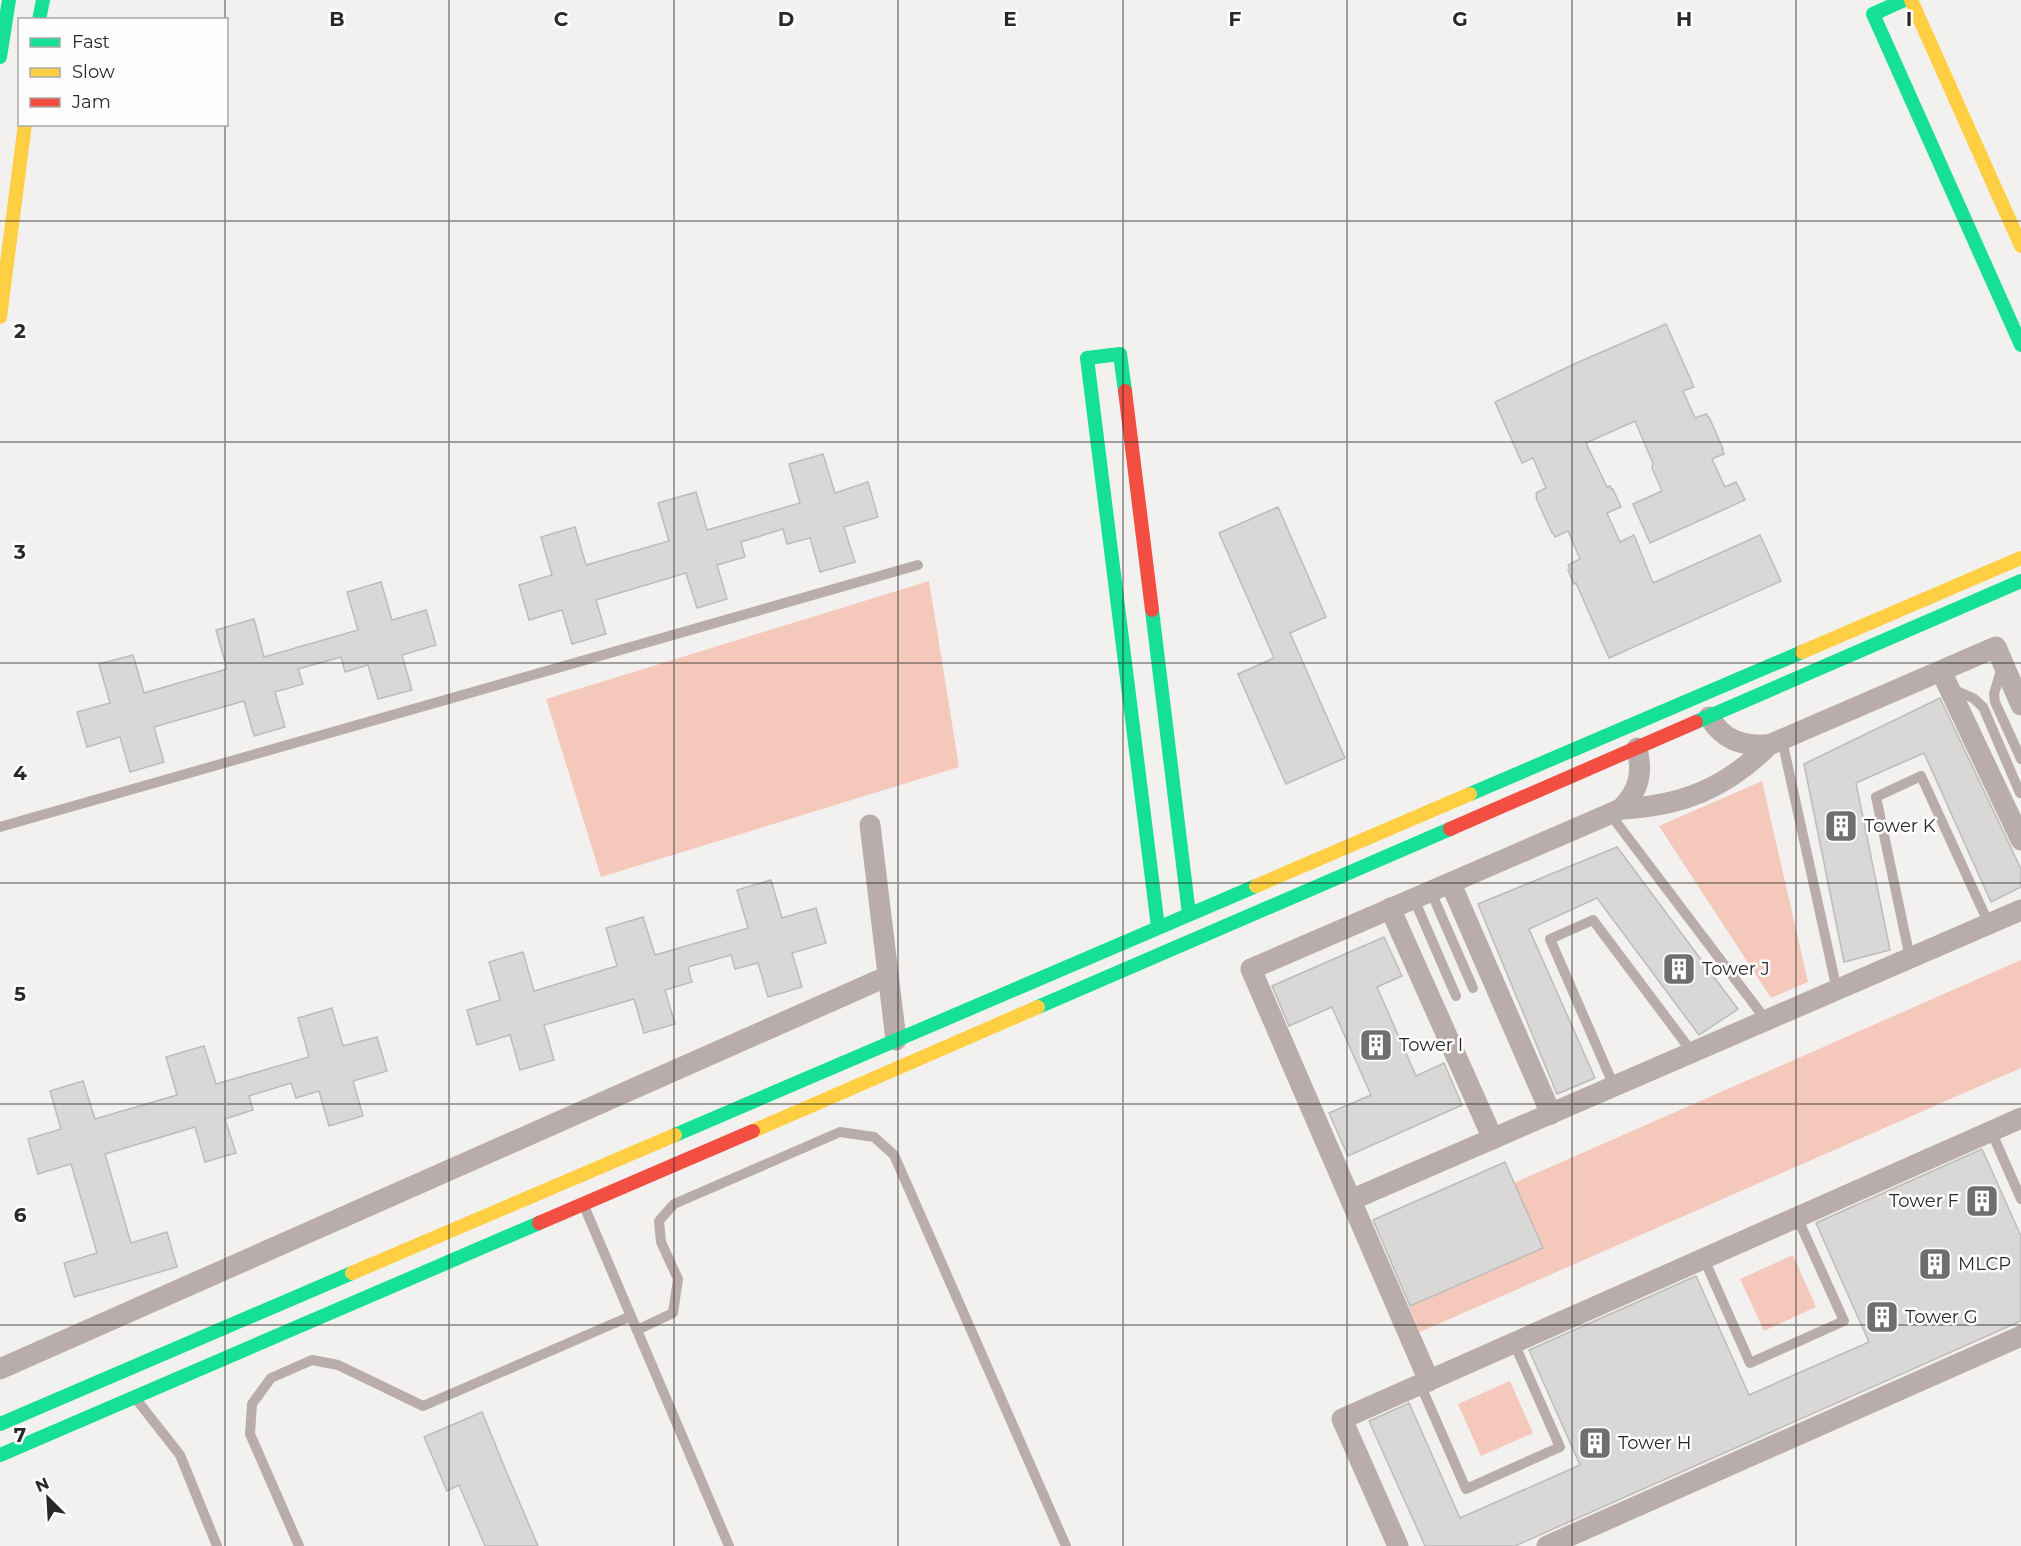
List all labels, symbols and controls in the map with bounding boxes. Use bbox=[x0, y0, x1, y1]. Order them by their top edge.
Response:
text: B bbox=[329, 7, 345, 31]
text: C bbox=[554, 7, 569, 31]
text: D bbox=[778, 7, 794, 31]
text: E bbox=[1003, 7, 1017, 31]
text: F bbox=[1229, 7, 1242, 31]
text: G bbox=[1452, 7, 1468, 31]
text: H bbox=[1676, 7, 1692, 31]
text: I bbox=[1906, 7, 1912, 31]
legend bbox=[18, 18, 228, 126]
text: Fast bbox=[72, 31, 110, 53]
text: Slow bbox=[72, 61, 115, 83]
text: Jam bbox=[71, 91, 111, 113]
text: 2 bbox=[14, 319, 26, 343]
text: 3 bbox=[13, 540, 26, 564]
text: 4 bbox=[13, 761, 27, 785]
building icon: Tower K bbox=[1823, 808, 1859, 844]
place label: Tower K bbox=[1864, 815, 1936, 837]
building icon: Tower J bbox=[1661, 951, 1697, 987]
place label: Tower J bbox=[1702, 958, 1770, 980]
text: 5 bbox=[14, 982, 26, 1006]
building icon: Tower I bbox=[1358, 1027, 1394, 1063]
place label: Tower I bbox=[1399, 1034, 1463, 1056]
building icon: Tower F bbox=[1964, 1183, 2000, 1219]
place label: Tower F bbox=[1889, 1190, 1959, 1212]
text: 6 bbox=[14, 1203, 27, 1227]
building icon: MLCP bbox=[1917, 1246, 1953, 1282]
place label: MLCP bbox=[1958, 1253, 2011, 1275]
building icon: Tower G bbox=[1864, 1299, 1900, 1335]
place label: Tower G bbox=[1905, 1306, 1978, 1328]
text: 7 bbox=[14, 1423, 26, 1447]
building icon: Tower H bbox=[1577, 1425, 1613, 1461]
place label: Tower H bbox=[1618, 1432, 1691, 1454]
north arrow bbox=[18, 1468, 78, 1528]
text: N bbox=[32, 1473, 52, 1496]

